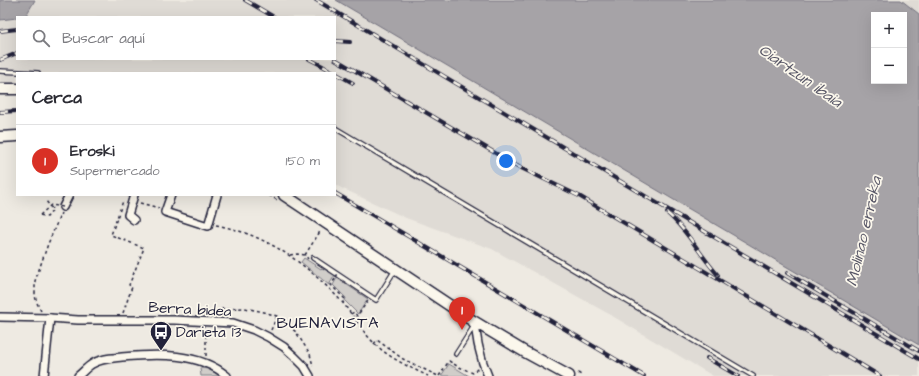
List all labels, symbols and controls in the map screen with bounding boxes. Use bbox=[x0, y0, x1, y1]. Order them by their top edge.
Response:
map controls bbox=[871, 12, 907, 84]
button: + bbox=[871, 12, 907, 48]
search box bbox=[16, 16, 336, 60]
icon: search bbox=[30, 27, 52, 49]
text: Buscar aquí bbox=[62, 28, 144, 49]
water label: Oiartzun ibaia bbox=[754, 39, 847, 113]
button: − bbox=[871, 48, 907, 84]
text: Cerca bbox=[32, 86, 82, 110]
text: Eroski bbox=[70, 141, 115, 162]
your location bbox=[496, 151, 516, 171]
text: 1 bbox=[44, 152, 46, 170]
text: 150 m bbox=[286, 152, 320, 170]
text: Supermercado bbox=[70, 162, 160, 180]
water label: Molinao erreka bbox=[841, 174, 887, 288]
street label: Berra bidea bbox=[148, 297, 232, 322]
pin: 1 bbox=[449, 297, 475, 330]
district label: BUENAVISTA bbox=[276, 312, 380, 334]
bus stop icon: Darieta 13 bbox=[148, 319, 174, 352]
place label: Darieta 13 bbox=[176, 322, 242, 343]

